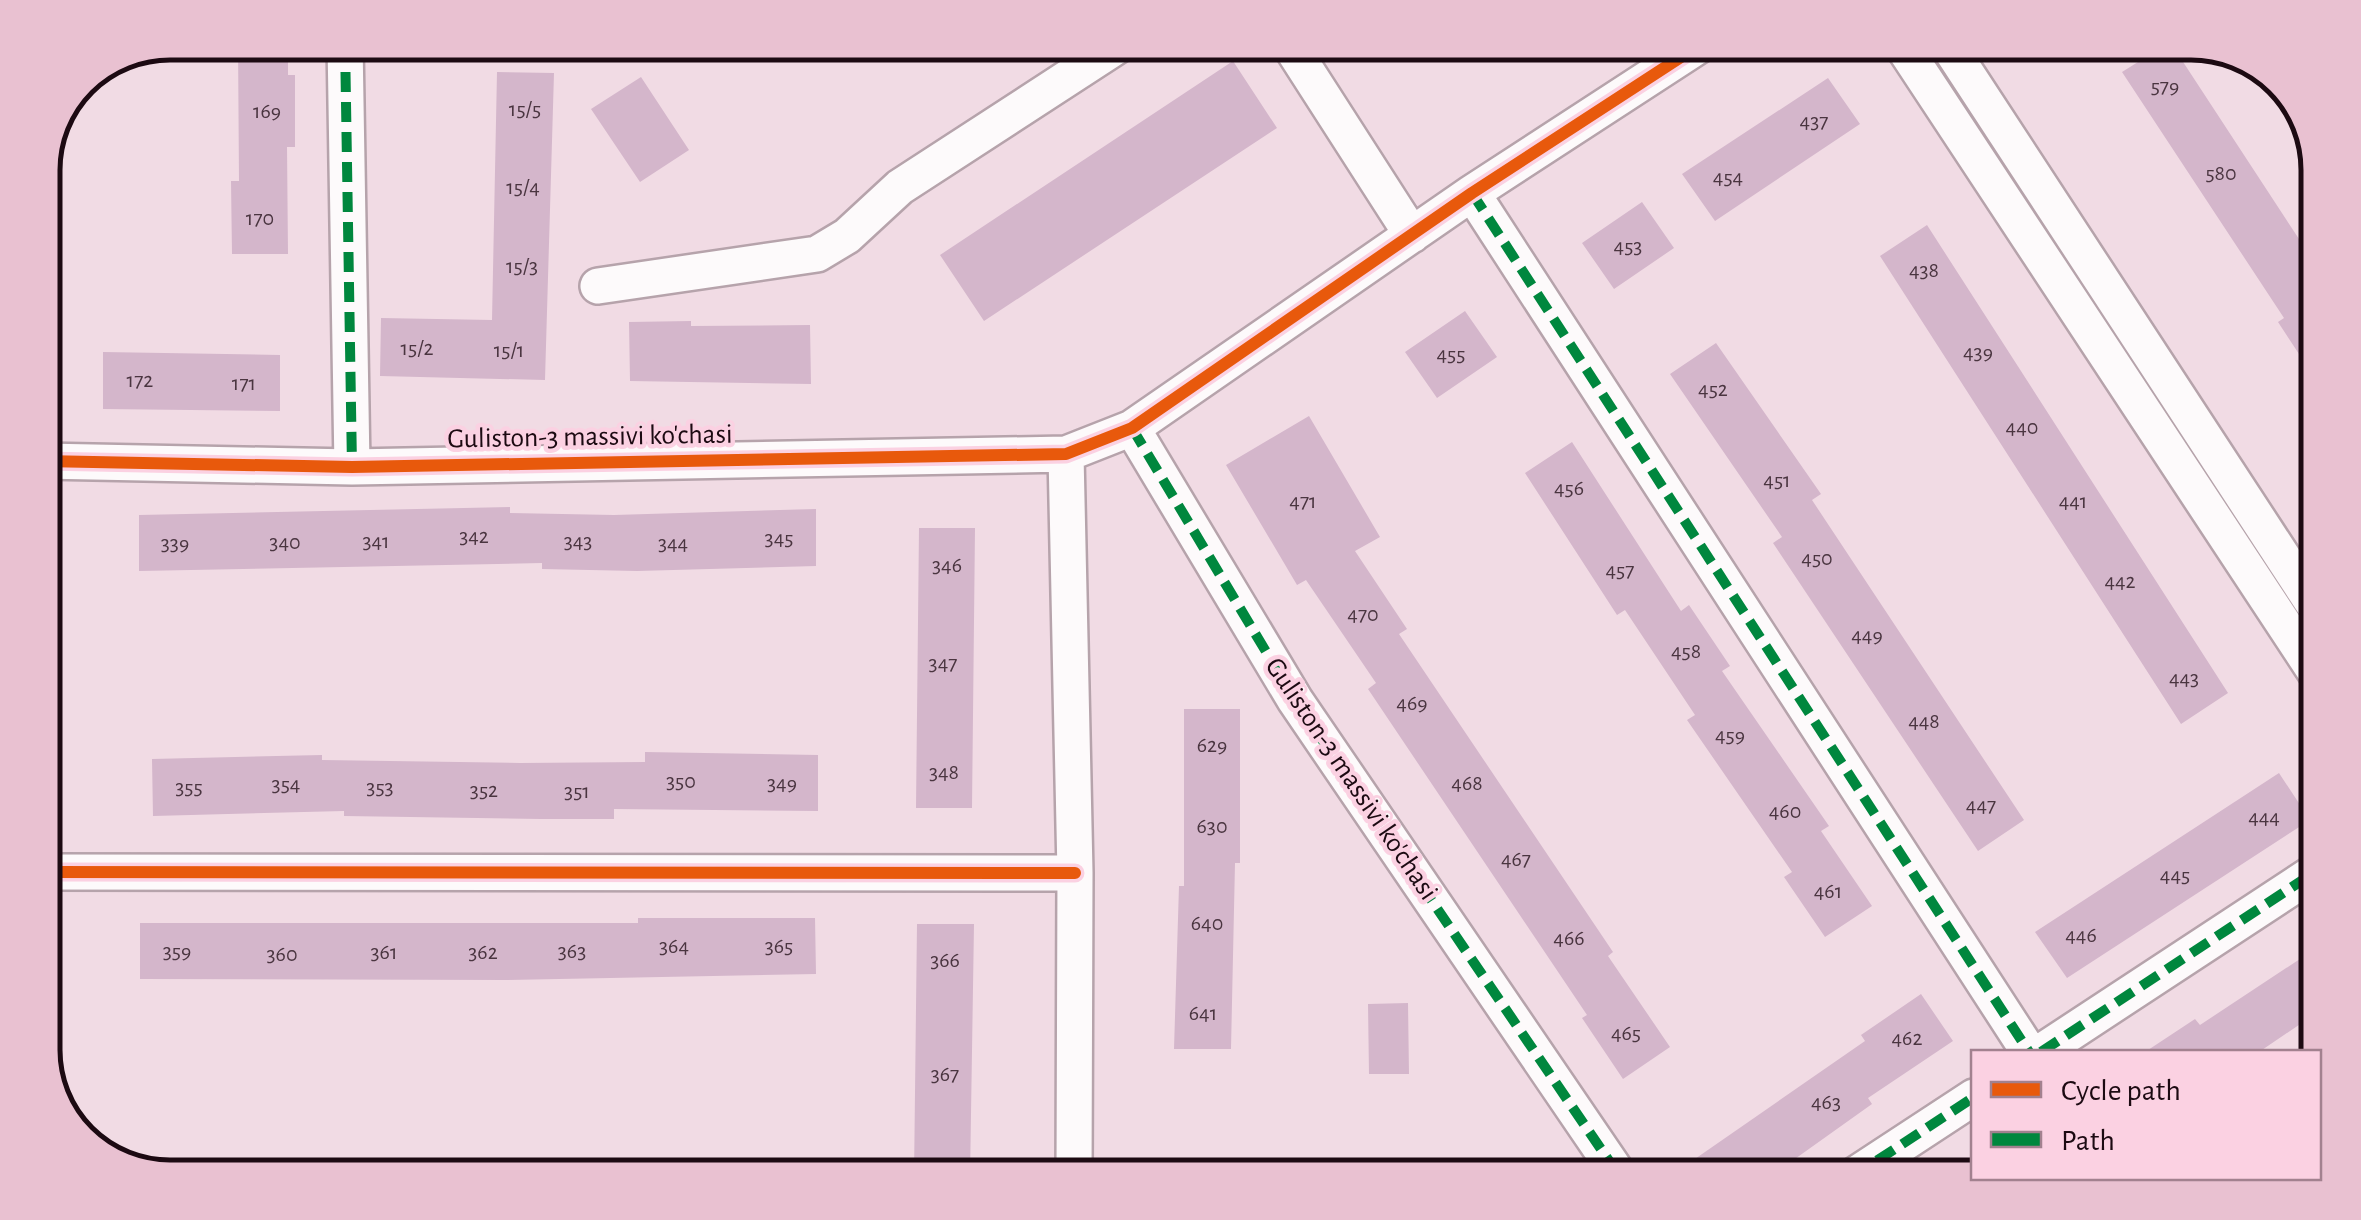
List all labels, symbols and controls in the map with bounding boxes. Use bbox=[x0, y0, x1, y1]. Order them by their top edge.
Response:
house number: 579 bbox=[2151, 75, 2179, 97]
house number: 15/5 bbox=[509, 98, 541, 120]
house number: 169 bbox=[253, 100, 281, 122]
house number: 437 bbox=[1800, 110, 1828, 132]
house number: 580 bbox=[2205, 162, 2237, 184]
house number: 454 bbox=[1713, 166, 1743, 188]
house number: 15/4 bbox=[506, 176, 540, 198]
house number: 170 bbox=[246, 207, 274, 229]
house number: 453 bbox=[1614, 235, 1642, 257]
house number: 15/3 bbox=[506, 255, 538, 277]
house number: 438 bbox=[1909, 259, 1939, 281]
house number: 15/2 bbox=[400, 337, 434, 359]
house number: 15/1 bbox=[494, 339, 524, 361]
house number: 439 bbox=[1963, 341, 1993, 363]
house number: 455 bbox=[1437, 343, 1465, 365]
house number: 172 bbox=[127, 369, 153, 391]
house number: 171 bbox=[232, 372, 256, 394]
house number: 452 bbox=[1698, 378, 1728, 400]
house number: 440 bbox=[2006, 416, 2038, 438]
street label: Guliston-3 massivi ko'chasi bbox=[447, 421, 733, 453]
house number: 451 bbox=[1763, 469, 1791, 491]
house number: 456 bbox=[1554, 477, 1584, 499]
house number: 471 bbox=[1289, 490, 1317, 512]
house number: 441 bbox=[2059, 490, 2087, 512]
house number: 342 bbox=[459, 525, 489, 547]
house number: 345 bbox=[765, 527, 793, 549]
house number: 341 bbox=[362, 530, 390, 552]
house number: 343 bbox=[564, 530, 592, 552]
house number: 340 bbox=[269, 531, 301, 553]
house number: 339 bbox=[161, 532, 189, 554]
house number: 344 bbox=[658, 532, 688, 554]
house number: 450 bbox=[1801, 547, 1833, 569]
house number: 346 bbox=[932, 554, 962, 576]
house number: 457 bbox=[1606, 559, 1634, 581]
house number: 442 bbox=[2104, 570, 2136, 592]
house number: 470 bbox=[1347, 603, 1379, 625]
house number: 449 bbox=[1851, 624, 1883, 646]
house number: 458 bbox=[1671, 640, 1701, 662]
house number: 347 bbox=[929, 652, 957, 674]
street label: Guliston-3 massivi ko'chasi bbox=[1260, 653, 1442, 905]
house number: 443 bbox=[2169, 667, 2199, 689]
house number: 469 bbox=[1396, 692, 1428, 714]
house number: 448 bbox=[1908, 710, 1940, 732]
house number: 459 bbox=[1715, 724, 1745, 746]
house number: 629 bbox=[1197, 734, 1227, 756]
house number: 348 bbox=[929, 761, 959, 783]
house number: 350 bbox=[666, 770, 696, 792]
house number: 349 bbox=[767, 772, 797, 794]
house number: 468 bbox=[1451, 772, 1483, 794]
house number: 354 bbox=[272, 773, 300, 795]
house number: 355 bbox=[175, 776, 203, 798]
house number: 353 bbox=[366, 776, 394, 798]
house number: 352 bbox=[470, 779, 498, 801]
house number: 351 bbox=[564, 780, 590, 802]
house number: 447 bbox=[1966, 794, 1996, 816]
house number: 460 bbox=[1769, 800, 1801, 822]
house number: 444 bbox=[2248, 806, 2280, 828]
house number: 630 bbox=[1196, 815, 1228, 837]
house number: 467 bbox=[1501, 848, 1531, 870]
house number: 445 bbox=[2160, 864, 2190, 886]
house number: 461 bbox=[1814, 880, 1842, 902]
house number: 640 bbox=[1191, 912, 1223, 934]
house number: 446 bbox=[2065, 924, 2097, 946]
house number: 466 bbox=[1553, 927, 1585, 949]
house number: 364 bbox=[659, 935, 689, 957]
house number: 365 bbox=[765, 935, 793, 957]
house number: 359 bbox=[163, 940, 191, 962]
house number: 363 bbox=[558, 940, 586, 962]
house number: 361 bbox=[371, 941, 397, 963]
house number: 362 bbox=[468, 941, 498, 963]
house number: 360 bbox=[266, 943, 298, 965]
house number: 366 bbox=[930, 949, 960, 971]
house number: 641 bbox=[1189, 1002, 1217, 1024]
house number: 465 bbox=[1611, 1022, 1641, 1044]
house number: 462 bbox=[1892, 1027, 1922, 1049]
legend bbox=[1971, 1050, 2321, 1180]
house number: 367 bbox=[931, 1063, 959, 1085]
text: Cycle path bbox=[2061, 1076, 2181, 1106]
house number: 463 bbox=[1811, 1091, 1841, 1113]
text: Path bbox=[2061, 1126, 2115, 1156]

